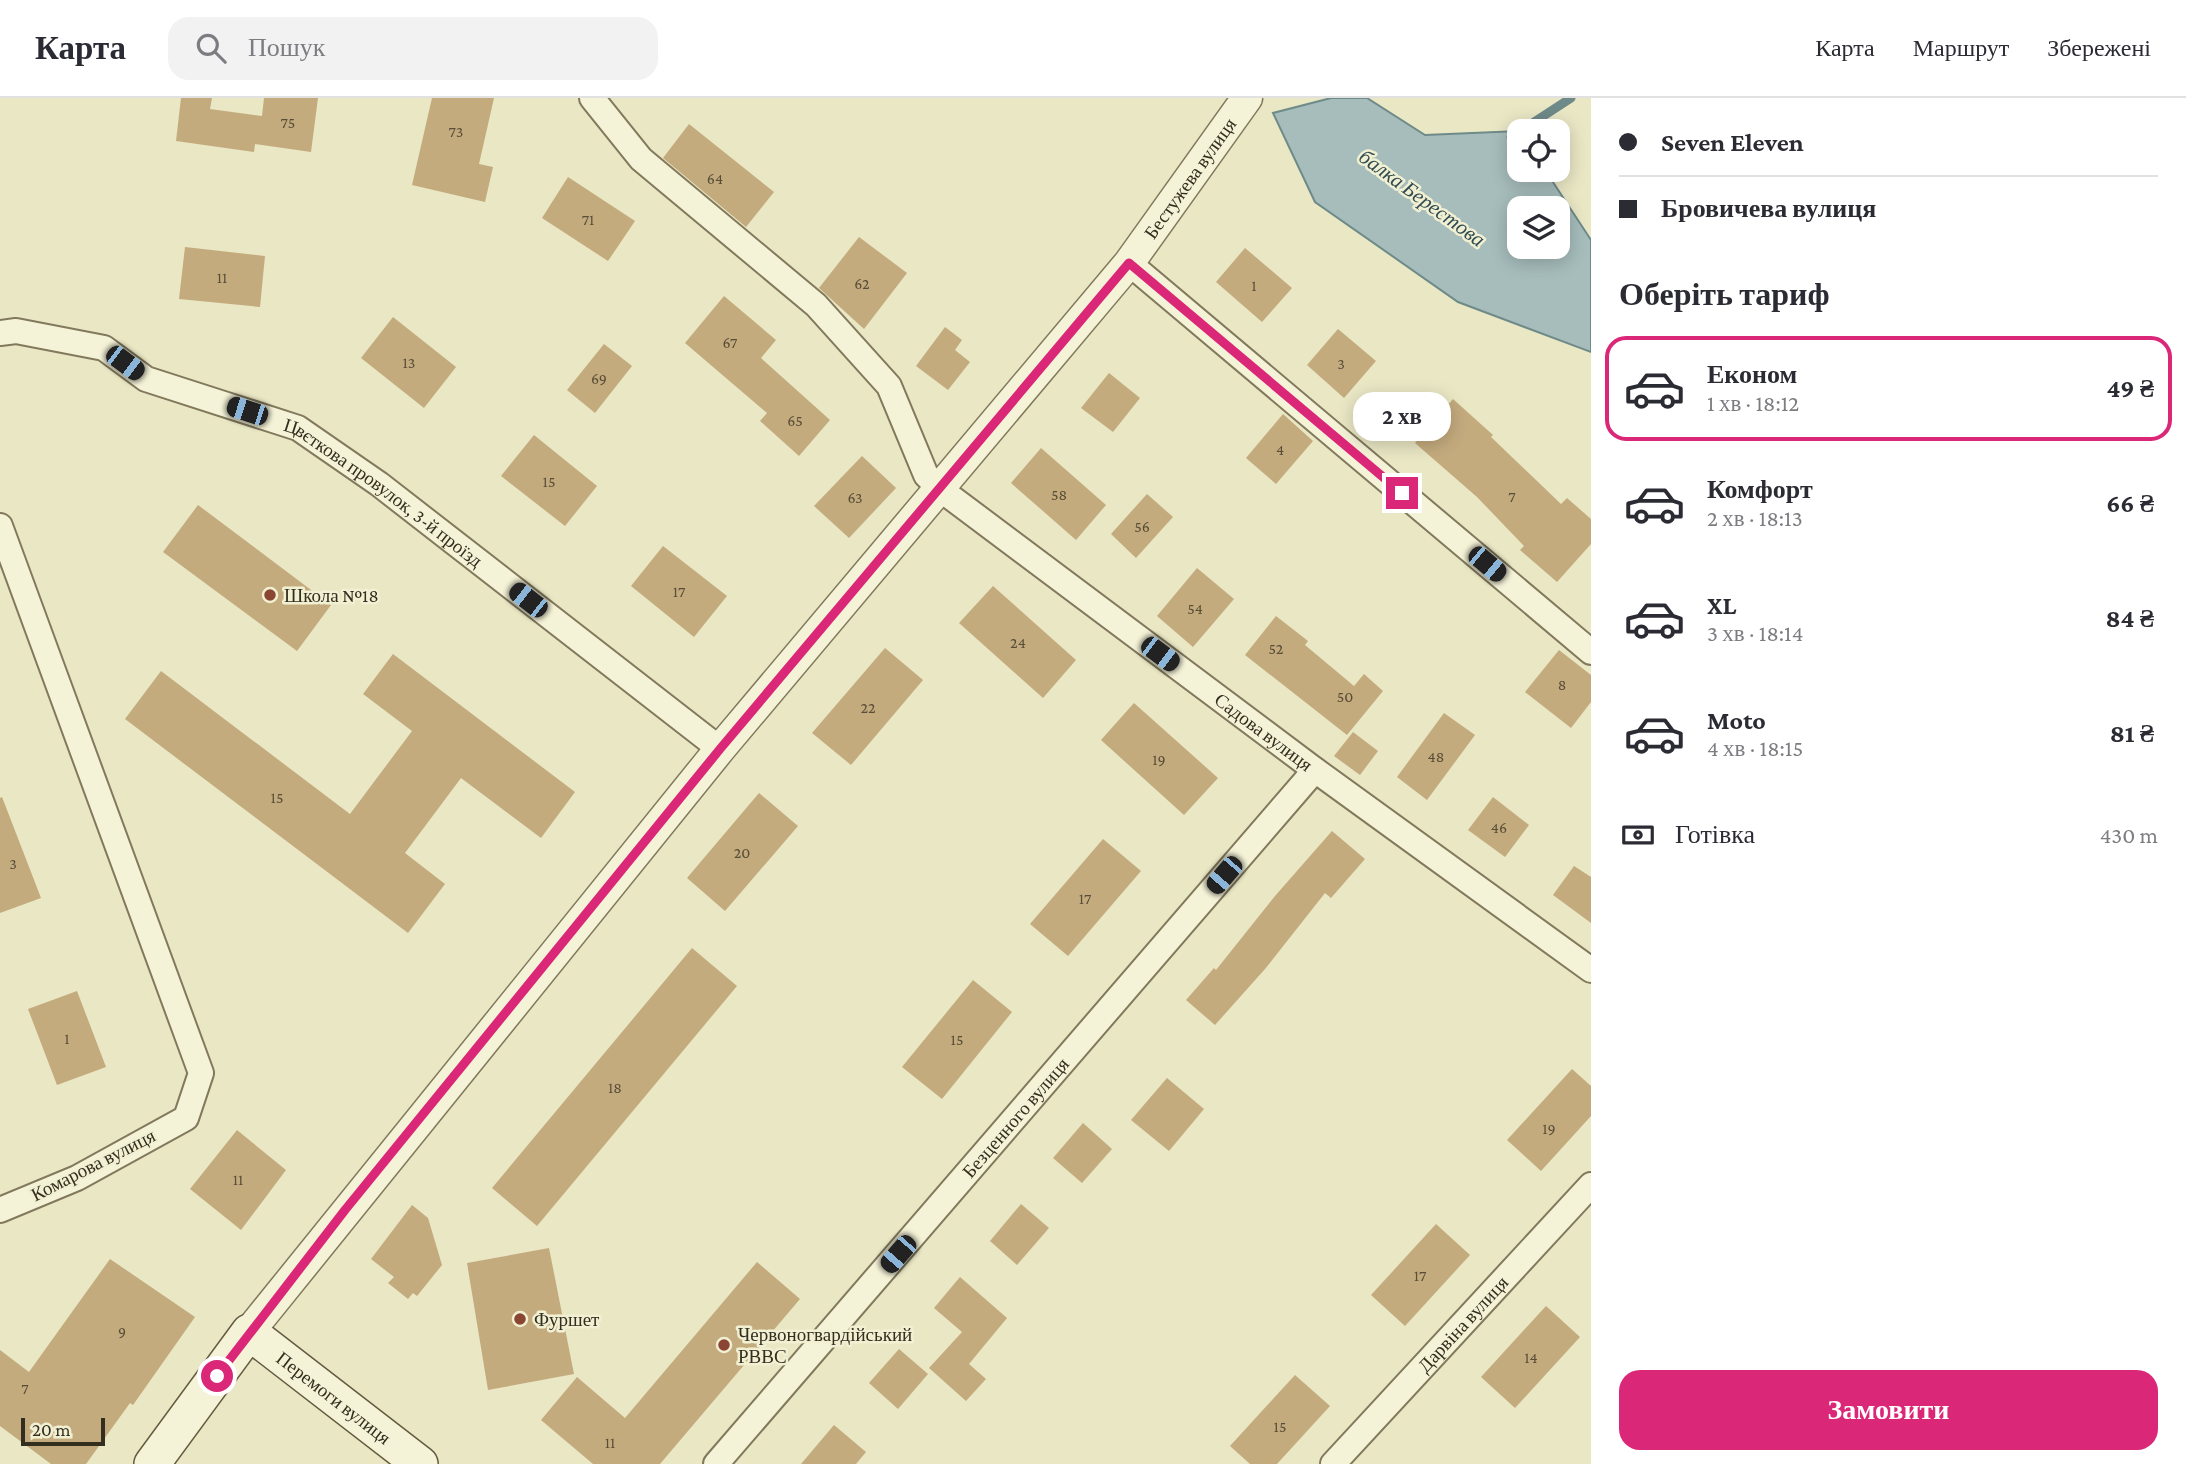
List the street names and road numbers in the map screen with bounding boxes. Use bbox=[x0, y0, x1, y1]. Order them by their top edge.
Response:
street label: Бестужева вулиця bbox=[1139, 114, 1240, 243]
street label: Цвєткова провулок, 3-й проїзд bbox=[281, 414, 487, 571]
street label: Садова вулиця bbox=[1211, 688, 1317, 775]
street label: Безценного вулиця bbox=[958, 1053, 1073, 1182]
street label: Комарова вулиця bbox=[27, 1125, 159, 1205]
street label: Дарвіна вулиця bbox=[1413, 1271, 1512, 1376]
street label: Перемоги вулиця bbox=[273, 1347, 395, 1448]

